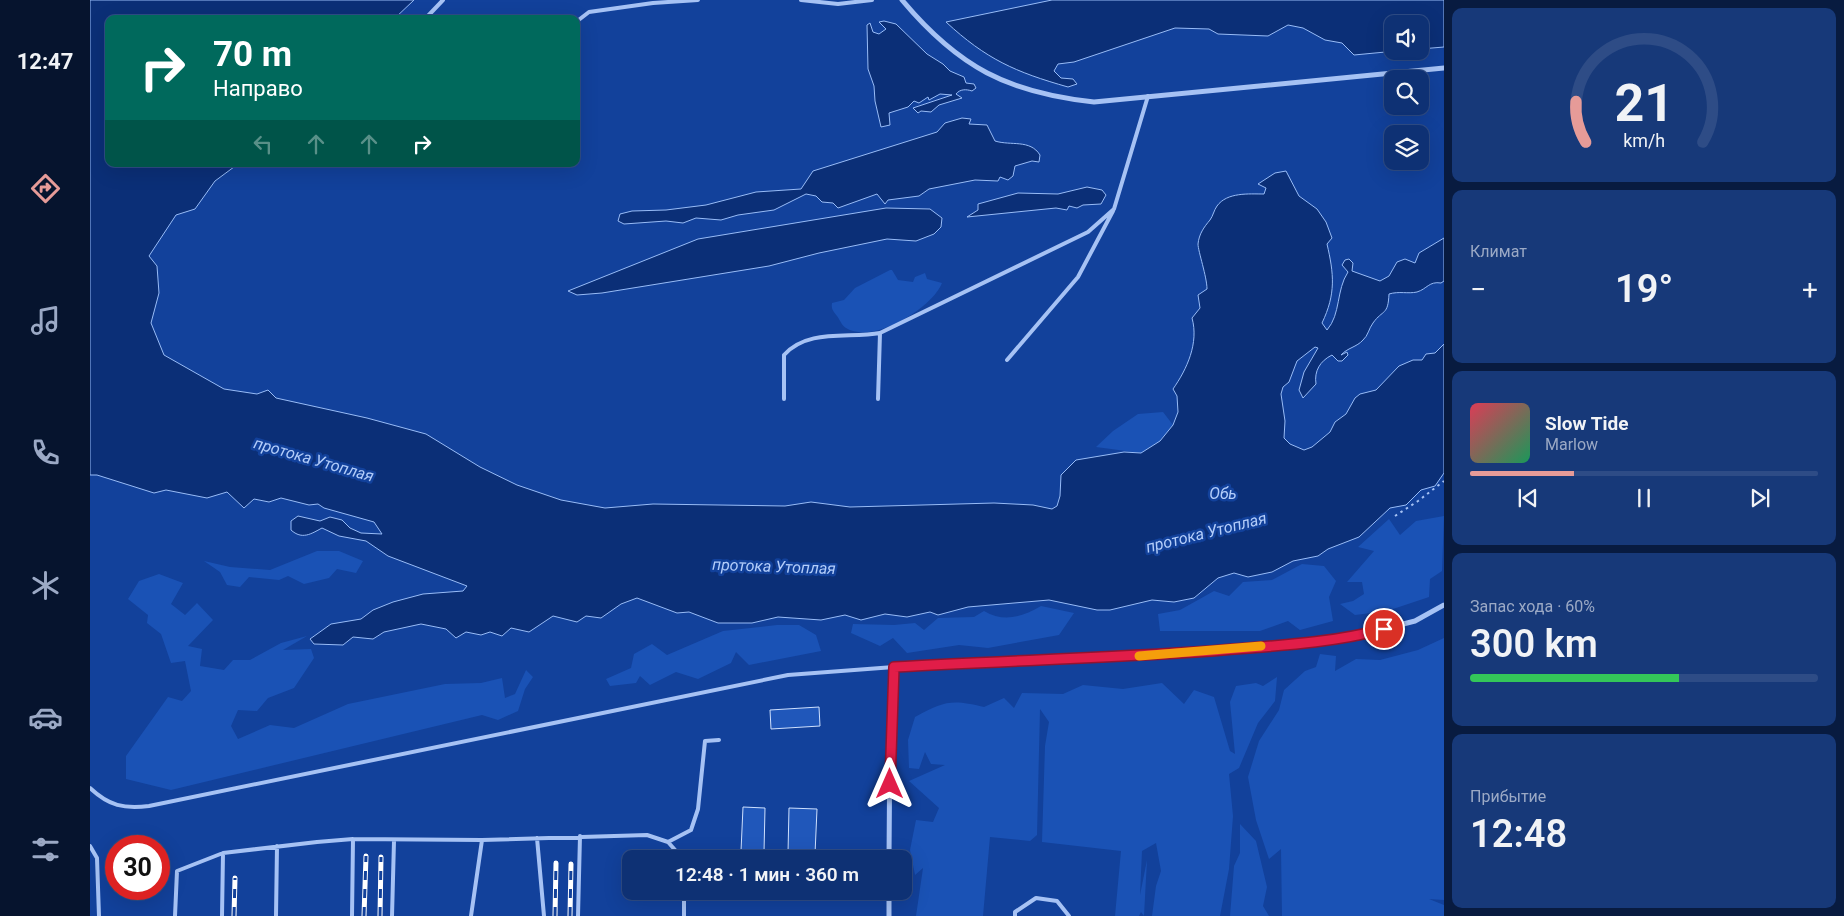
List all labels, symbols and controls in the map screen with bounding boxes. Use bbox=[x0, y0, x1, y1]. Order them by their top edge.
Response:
map controls bbox=[1384, 15, 1429, 170]
button: sound bbox=[1384, 15, 1429, 60]
text: 70 m bbox=[213, 34, 292, 75]
icon: right bbox=[130, 35, 195, 100]
text: 12:47 bbox=[17, 49, 73, 74]
button: search bbox=[1384, 70, 1429, 115]
text: 21 bbox=[1614, 73, 1674, 134]
text: Направо bbox=[213, 76, 303, 101]
button: layers bbox=[1384, 125, 1429, 170]
icon: left bbox=[249, 130, 277, 158]
icon: ahead bbox=[302, 130, 330, 158]
icon: ahead bbox=[355, 130, 383, 158]
icon: right bbox=[408, 130, 436, 158]
text: km/h bbox=[1623, 130, 1665, 151]
icon: directions bbox=[28, 171, 63, 206]
text: Климат bbox=[1470, 242, 1527, 261]
text: 19° bbox=[1615, 267, 1673, 311]
text: − bbox=[1470, 273, 1486, 306]
text: + bbox=[1802, 273, 1818, 306]
icon: music bbox=[28, 303, 63, 338]
text: Slow Tide bbox=[1545, 412, 1628, 435]
water label: протока Утоплая bbox=[252, 433, 376, 486]
icon: phone bbox=[28, 435, 63, 470]
text: Marlow bbox=[1545, 435, 1598, 454]
water label: Обь bbox=[1209, 484, 1237, 503]
icon: previous bbox=[1514, 484, 1542, 512]
icon: pause bbox=[1630, 484, 1658, 512]
icon: next bbox=[1746, 484, 1774, 512]
water label: протока Утоплая bbox=[1144, 508, 1268, 557]
water label: протока Утоплая bbox=[712, 555, 836, 578]
icon: climate bbox=[28, 568, 63, 603]
text: Запас хода · 60% bbox=[1470, 597, 1595, 616]
pin bbox=[1363, 608, 1405, 650]
icon: arrive bbox=[1370, 615, 1398, 643]
text: 300 km bbox=[1470, 622, 1598, 666]
icon: car bbox=[28, 700, 63, 735]
position arrow bbox=[863, 757, 915, 809]
text: Прибытие bbox=[1470, 787, 1546, 806]
text: 12:48 bbox=[1470, 812, 1567, 856]
icon: filters bbox=[28, 832, 63, 867]
speed limit sign: 30 bbox=[105, 835, 170, 900]
text: 12:48 · 1 мин · 360 m bbox=[675, 863, 859, 886]

